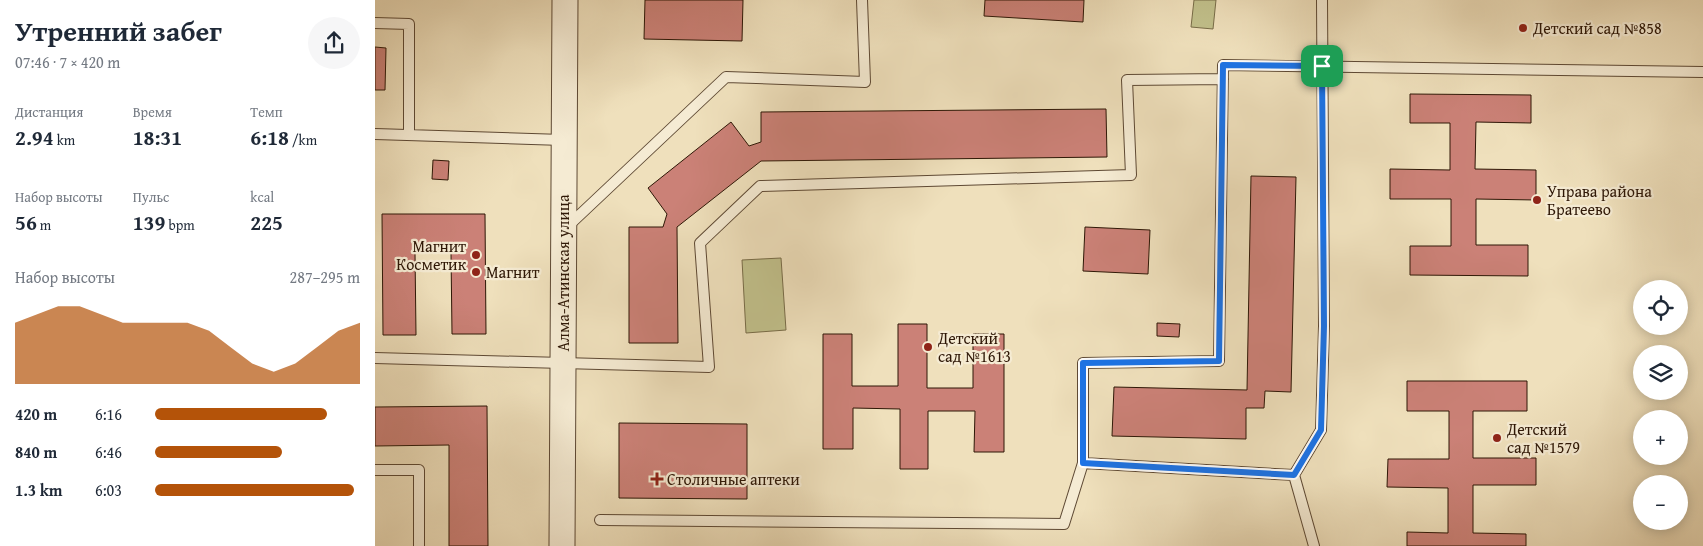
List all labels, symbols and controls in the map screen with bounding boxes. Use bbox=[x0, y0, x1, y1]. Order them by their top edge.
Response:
text: Утренний забег bbox=[15, 10, 222, 51]
place label: Детский сад №858 bbox=[1532, 16, 1662, 40]
button: share bbox=[308, 17, 360, 69]
marker: Детский сад №858 bbox=[1517, 22, 1529, 34]
pin bbox=[1301, 45, 1343, 87]
text: 07:46 · 7 × 420 m bbox=[15, 50, 120, 74]
icon: arrive bbox=[1308, 52, 1336, 80]
text: Дистанция bbox=[15, 102, 83, 122]
text: Время bbox=[133, 102, 172, 122]
text: Темп bbox=[250, 102, 283, 122]
text: 2.94 bbox=[15, 122, 54, 153]
text: 18:31 bbox=[133, 122, 182, 153]
text: 6:18 bbox=[250, 122, 289, 153]
text: km bbox=[54, 130, 75, 150]
text: /km bbox=[289, 130, 317, 150]
place label: Управа района Братеево bbox=[1547, 179, 1652, 221]
text: Набор высоты bbox=[15, 187, 102, 207]
text: Пульс bbox=[133, 187, 169, 207]
text: kcal bbox=[250, 187, 274, 207]
street label: Алма-Атинская улица bbox=[551, 194, 575, 352]
marker: Управа района Братеево bbox=[1531, 194, 1543, 206]
text: 56 bbox=[15, 207, 37, 238]
text: 139 bbox=[133, 207, 165, 238]
text: 225 bbox=[250, 207, 283, 238]
text: m bbox=[37, 215, 51, 235]
text: bpm bbox=[165, 215, 195, 235]
place label: Магнит Косметик bbox=[396, 234, 467, 276]
marker: Магнит Косметик bbox=[470, 249, 482, 261]
place label: Магнит bbox=[486, 260, 540, 284]
text: Набор высоты bbox=[15, 265, 115, 289]
text: 287–295 m bbox=[290, 265, 360, 289]
marker: Магнит bbox=[470, 266, 482, 278]
map controls bbox=[1633, 280, 1688, 530]
button: locate bbox=[1633, 280, 1688, 335]
place label: Детский сад №1613 bbox=[937, 326, 1011, 368]
marker: Детский сад №1613 bbox=[922, 341, 934, 353]
button: layers bbox=[1633, 345, 1688, 400]
text: 420 m bbox=[15, 402, 57, 426]
text: 6:16 bbox=[95, 402, 122, 426]
button: + bbox=[1633, 410, 1688, 465]
place label: Детский сад №1579 bbox=[1506, 417, 1580, 459]
marker: Детский сад №1579 bbox=[1491, 432, 1503, 444]
text: 840 m bbox=[15, 440, 57, 464]
text: 6:46 bbox=[95, 440, 122, 464]
place label: Столичные аптеки bbox=[667, 467, 800, 491]
marker: Столичные аптеки bbox=[651, 473, 663, 485]
button: − bbox=[1633, 475, 1688, 530]
text: 1.3 km bbox=[15, 478, 62, 502]
text: 6:03 bbox=[95, 478, 122, 502]

